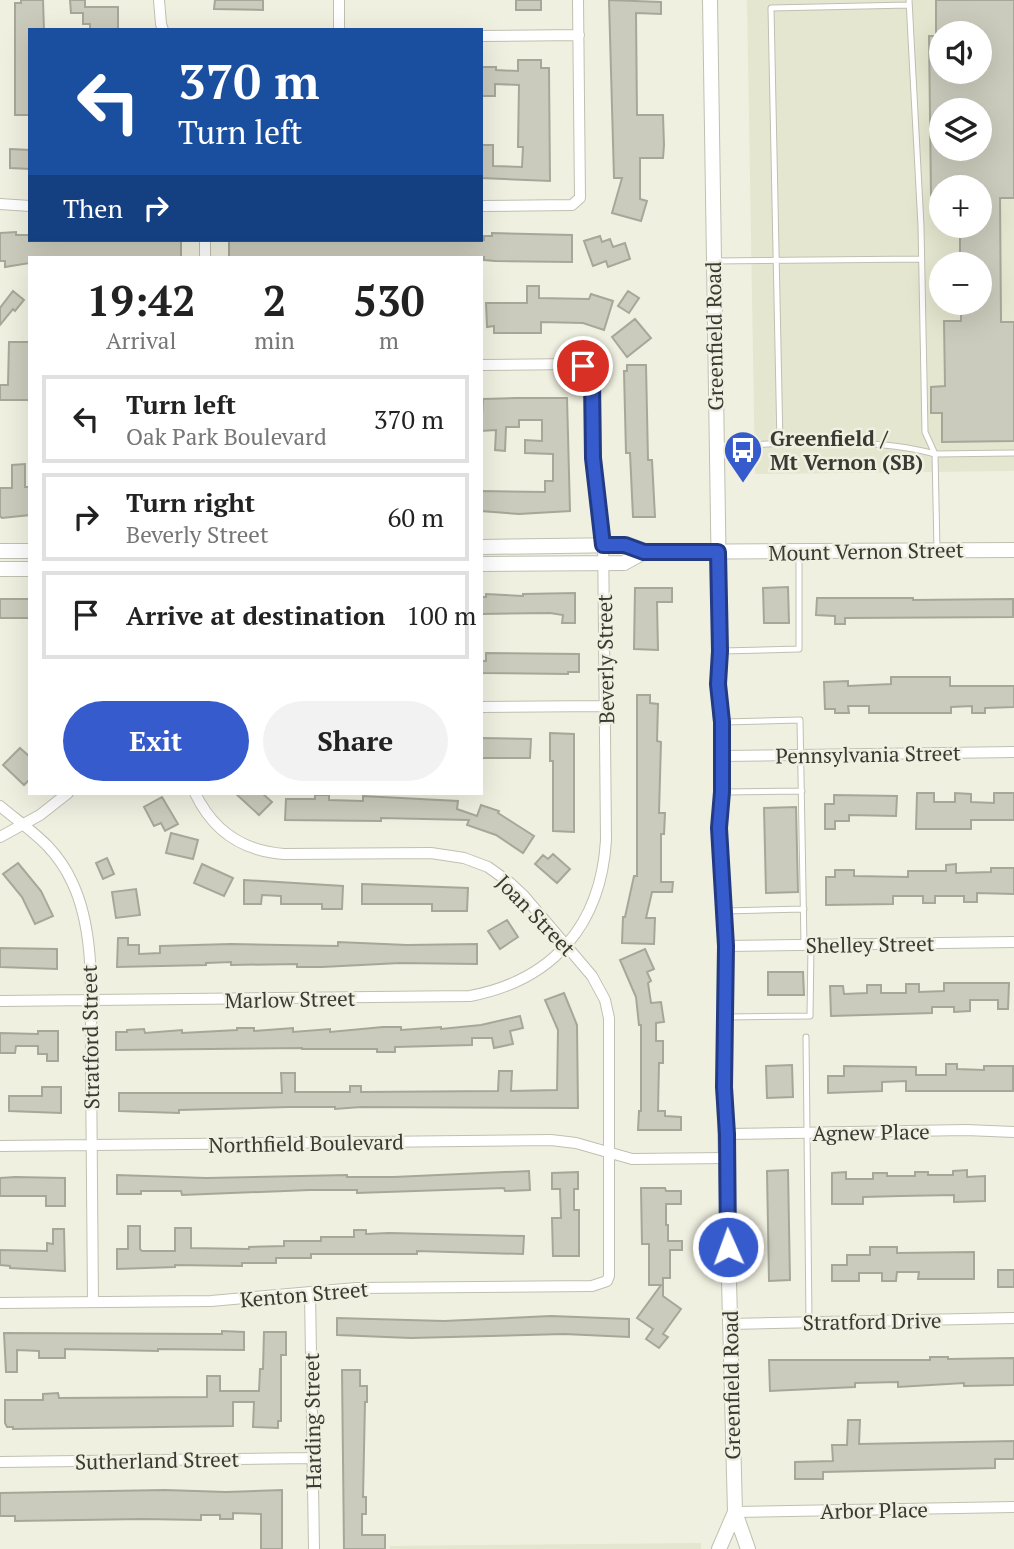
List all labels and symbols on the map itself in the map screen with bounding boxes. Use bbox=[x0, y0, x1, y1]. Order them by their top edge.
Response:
street label: Greenfield Road bbox=[699, 261, 729, 411]
pin bbox=[553, 336, 613, 396]
place label: Greenfield / Mt Vernon (SB) bbox=[770, 424, 923, 476]
bus stop icon: Greenfield / Mt Vernon (SB) bbox=[722, 429, 764, 484]
street label: Mount Vernon Street bbox=[768, 535, 964, 567]
street label: Beverly Street bbox=[590, 594, 620, 724]
street label: Pennsylvania Street bbox=[775, 738, 961, 770]
street label: Joan Street bbox=[490, 868, 582, 962]
street label: Shelley Street bbox=[805, 929, 935, 959]
street label: Stratford Street bbox=[75, 964, 105, 1110]
street label: Marlow Street bbox=[224, 984, 356, 1014]
street label: Agnew Place bbox=[812, 1117, 930, 1147]
street label: Northfield Boulevard bbox=[208, 1127, 404, 1159]
position arrow bbox=[691, 1210, 765, 1284]
street label: Kenton Street bbox=[239, 1274, 369, 1314]
street label: Stratford Drive bbox=[802, 1306, 942, 1336]
street label: Greenfield Road bbox=[716, 1310, 746, 1460]
street label: Harding Street bbox=[297, 1352, 327, 1490]
street label: Sutherland Street bbox=[75, 1445, 240, 1475]
street label: Arbor Place bbox=[820, 1495, 928, 1525]

